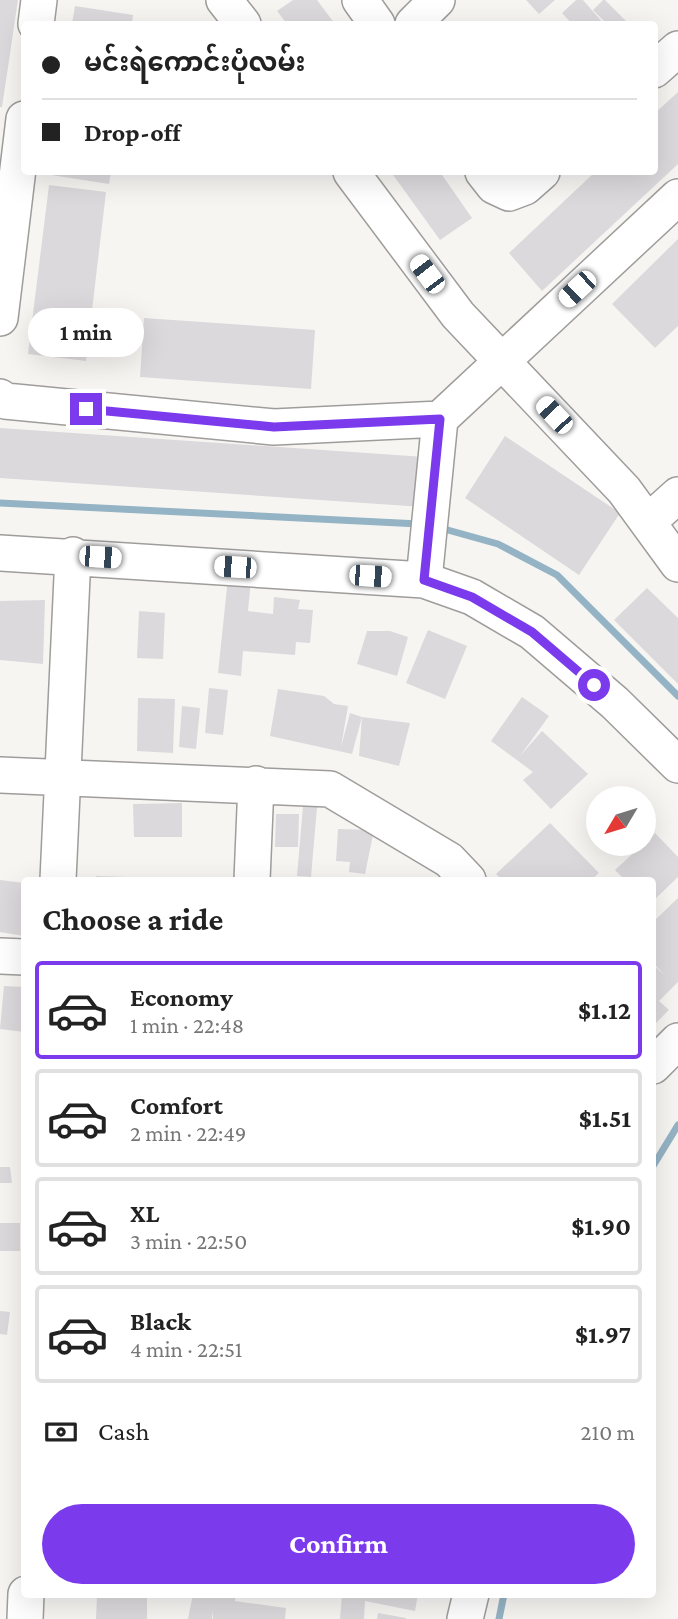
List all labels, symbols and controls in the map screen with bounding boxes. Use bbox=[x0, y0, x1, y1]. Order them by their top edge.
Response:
text: မင်းရဲကောင်းပုံလမ်း bbox=[84, 48, 306, 77]
text: Drop-off bbox=[84, 118, 181, 147]
car bbox=[406, 251, 449, 297]
car bbox=[555, 267, 600, 311]
callout: 1 min bbox=[28, 308, 144, 356]
text: 1 min bbox=[60, 319, 112, 345]
car bbox=[532, 392, 577, 438]
route end bbox=[70, 393, 102, 425]
car bbox=[79, 545, 122, 569]
car bbox=[214, 555, 257, 579]
car bbox=[349, 564, 392, 588]
route start bbox=[578, 669, 610, 701]
north arrow bbox=[586, 786, 656, 856]
map controls bbox=[586, 786, 656, 856]
text: Choose a ride bbox=[42, 901, 223, 937]
icon: car bbox=[46, 979, 109, 1042]
text: Economy bbox=[130, 983, 233, 1012]
text: $1.12 bbox=[578, 996, 631, 1025]
text: 1 min · 22:48 bbox=[130, 1012, 244, 1038]
icon: car bbox=[46, 1087, 109, 1150]
text: Comfort bbox=[130, 1091, 223, 1120]
text: $1.51 bbox=[579, 1104, 631, 1133]
text: 2 min · 22:49 bbox=[130, 1120, 247, 1146]
icon: car bbox=[46, 1195, 109, 1258]
text: XL bbox=[130, 1199, 159, 1228]
text: $1.90 bbox=[571, 1212, 631, 1241]
text: 3 min · 22:50 bbox=[130, 1228, 247, 1254]
icon: car bbox=[46, 1303, 109, 1366]
text: Black bbox=[130, 1307, 191, 1336]
text: $1.97 bbox=[575, 1320, 631, 1349]
text: 4 min · 22:51 bbox=[130, 1336, 243, 1362]
icon: cash bbox=[42, 1413, 80, 1451]
text: Cash bbox=[98, 1417, 149, 1446]
text: 210 m bbox=[581, 1419, 635, 1445]
button: Confirm bbox=[42, 1504, 635, 1584]

